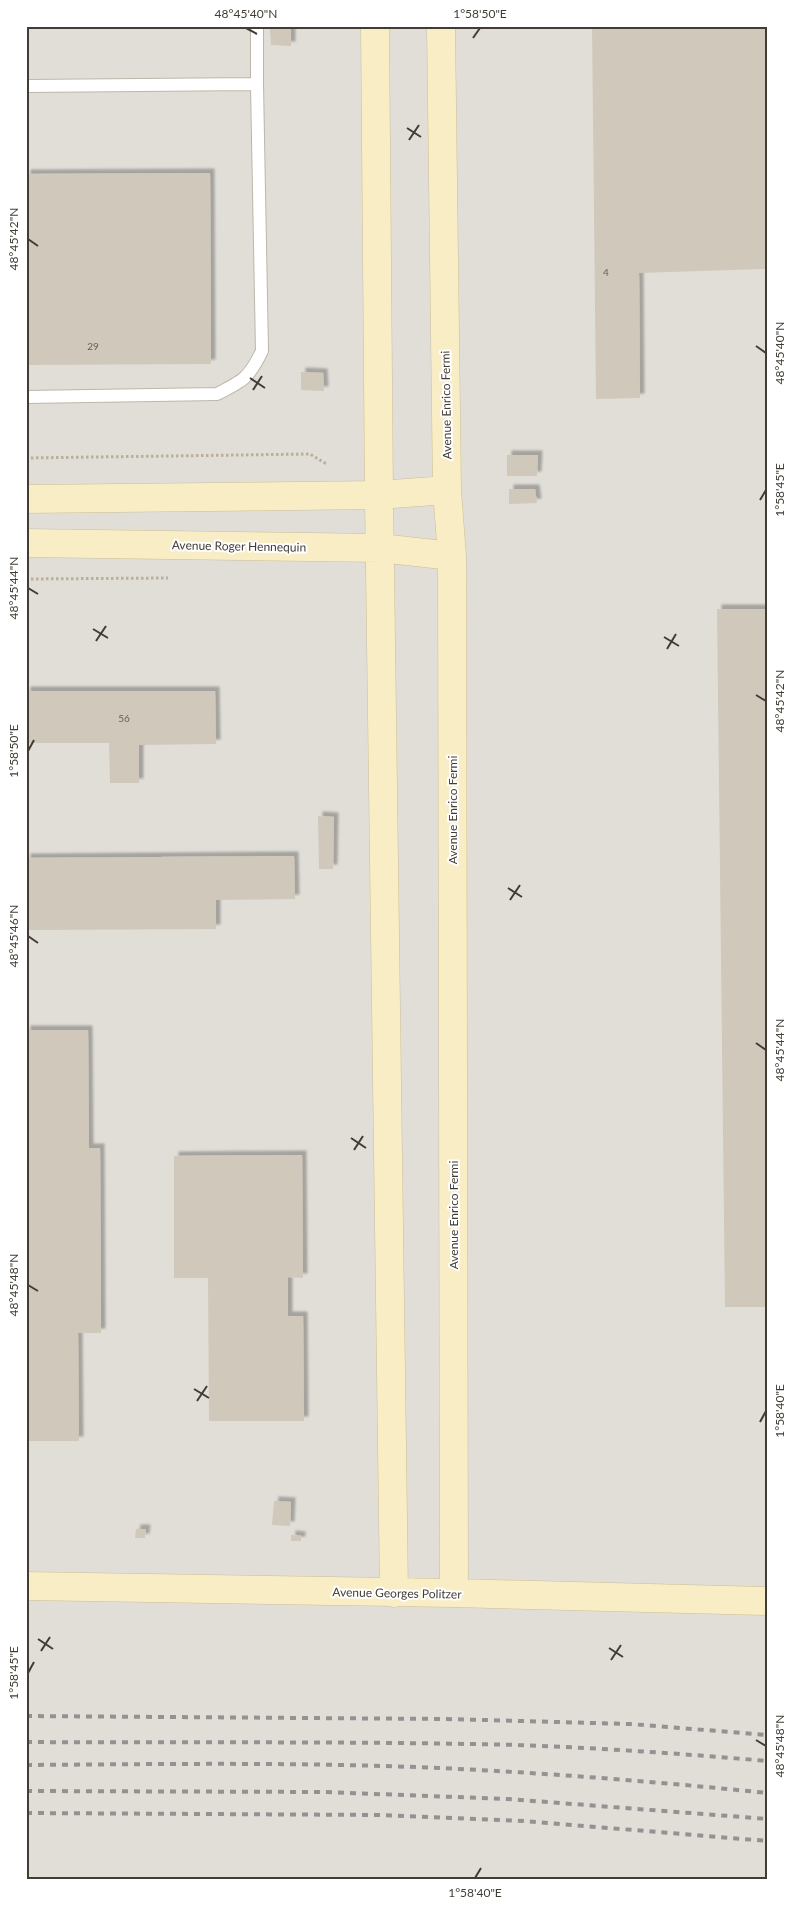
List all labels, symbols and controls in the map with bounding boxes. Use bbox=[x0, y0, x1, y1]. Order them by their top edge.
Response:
text: 48°45'40"N bbox=[215, 6, 277, 21]
text: 1°58'50"E bbox=[453, 6, 507, 21]
text: 48°45'42"N bbox=[6, 208, 21, 270]
house number: 4 bbox=[603, 266, 609, 278]
text: 48°45'40"N bbox=[772, 322, 787, 384]
house number: 29 bbox=[87, 340, 99, 352]
street label: Avenue Enrico Fermi bbox=[438, 350, 454, 459]
text: 1°58'45"E bbox=[772, 463, 787, 517]
street label: Avenue Roger Hennequin bbox=[172, 537, 306, 555]
text: 48°45'44"N bbox=[6, 557, 21, 619]
text: 48°45'42"N bbox=[772, 670, 787, 732]
house number: 56 bbox=[118, 712, 130, 724]
text: 1°58'50"E bbox=[6, 724, 21, 778]
street label: Avenue Enrico Fermi bbox=[445, 756, 460, 864]
text: 48°45'46"N bbox=[6, 905, 21, 967]
text: 48°45'44"N bbox=[772, 1019, 787, 1081]
street label: Avenue Enrico Fermi bbox=[446, 1161, 461, 1269]
text: 48°45'48"N bbox=[6, 1254, 21, 1316]
text: 1°58'40"E bbox=[772, 1384, 787, 1438]
street label: Avenue Georges Politzer bbox=[332, 1584, 462, 1602]
text: 1°58'45"E bbox=[6, 1646, 21, 1700]
text: 48°45'48"N bbox=[772, 1715, 787, 1777]
text: 1°58'40"E bbox=[448, 1885, 502, 1900]

